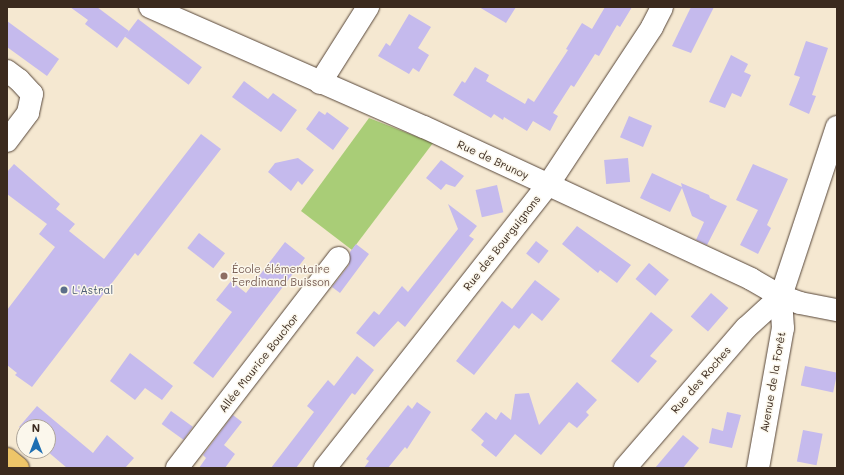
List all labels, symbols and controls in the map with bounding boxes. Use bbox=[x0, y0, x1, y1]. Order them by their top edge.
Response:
street label: Rue de Brunoy bbox=[455, 138, 531, 182]
street label: Rue des Bourguignons bbox=[461, 193, 543, 293]
place label: École élémentaire Ferdinand Buisson bbox=[232, 263, 330, 289]
marker: École élémentaire Ferdinand Buisson bbox=[219, 271, 229, 281]
place label: L'Astral bbox=[72, 283, 113, 297]
marker: L'Astral bbox=[59, 285, 69, 295]
street label: Allée Maurice Bouchor bbox=[216, 311, 302, 415]
street label: Avenue de la Forêt bbox=[758, 331, 788, 433]
street label: Rue des Roches bbox=[668, 344, 734, 416]
north arrow bbox=[16, 419, 56, 459]
text: N bbox=[32, 420, 40, 435]

